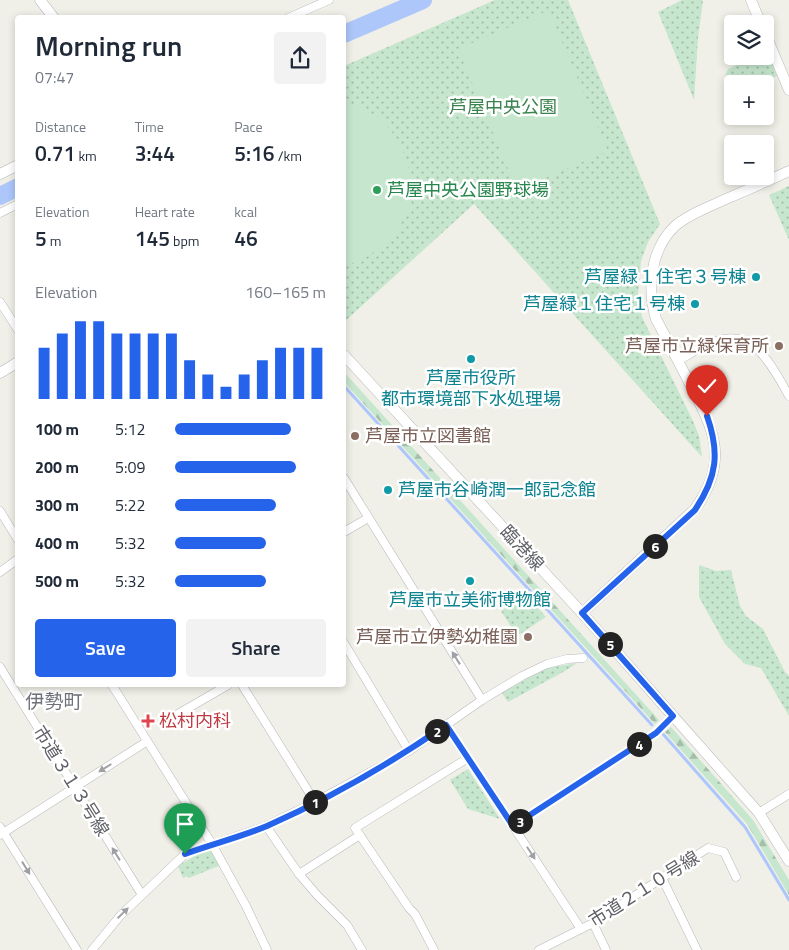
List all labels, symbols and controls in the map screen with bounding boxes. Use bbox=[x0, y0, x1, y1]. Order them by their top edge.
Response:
map controls bbox=[724, 15, 774, 185]
button: layers bbox=[724, 15, 774, 65]
text: Morning run bbox=[35, 24, 182, 67]
button: share bbox=[274, 32, 326, 84]
text: 07:47 bbox=[35, 65, 74, 89]
button: + bbox=[724, 75, 774, 125]
park label: 芦屋中央公園 bbox=[449, 93, 557, 120]
text: Distance bbox=[35, 116, 86, 137]
text: Time bbox=[135, 116, 164, 137]
text: Pace bbox=[234, 116, 263, 137]
button: − bbox=[724, 135, 774, 185]
text: 0.71 bbox=[35, 137, 75, 169]
text: 3:44 bbox=[135, 137, 175, 169]
text: 5:16 bbox=[234, 137, 275, 169]
text: km bbox=[75, 145, 97, 166]
text: /km bbox=[275, 145, 302, 166]
place label: 芦屋中央公園野球場 bbox=[387, 176, 549, 203]
marker: 芦屋中央公園野球場 bbox=[371, 184, 383, 196]
text: Elevation bbox=[35, 201, 89, 222]
text: Heart rate bbox=[135, 201, 195, 222]
text: kcal bbox=[234, 201, 257, 222]
text: 5 bbox=[35, 222, 47, 254]
text: 145 bbox=[135, 222, 170, 254]
text: 46 bbox=[234, 222, 258, 254]
text: m bbox=[47, 230, 62, 251]
text: bpm bbox=[170, 230, 199, 251]
place label: 芦屋緑１住宅３号棟 bbox=[584, 263, 746, 290]
marker: 芦屋緑１住宅３号棟 bbox=[750, 271, 762, 283]
text: Elevation bbox=[35, 280, 97, 304]
text: 160–165 m bbox=[245, 280, 326, 304]
place label: 芦屋緑１住宅１号棟 bbox=[523, 290, 685, 317]
marker: 芦屋緑１住宅１号棟 bbox=[689, 298, 701, 310]
place label: 芦屋市立緑保育所 bbox=[625, 332, 769, 359]
marker: 芦屋市立緑保育所 bbox=[773, 340, 785, 352]
marker: 芦屋市役所 都市環境部下水処理場 bbox=[465, 353, 477, 365]
place label: 芦屋市役所 都市環境部下水処理場 bbox=[381, 364, 561, 412]
pin bbox=[686, 365, 728, 416]
icon: check bbox=[693, 372, 721, 400]
text: 100 m bbox=[35, 417, 79, 441]
text: 5:12 bbox=[115, 417, 145, 441]
place label: 芦屋市立図書館 bbox=[365, 422, 491, 449]
marker: 芦屋市立図書館 bbox=[349, 430, 361, 442]
text: 200 m bbox=[35, 455, 79, 479]
text: 5:09 bbox=[115, 455, 145, 479]
place label: 芦屋市谷崎潤一郎記念館 bbox=[398, 476, 596, 503]
marker: 芦屋市谷崎潤一郎記念館 bbox=[382, 484, 394, 496]
text: 300 m bbox=[35, 493, 79, 517]
text: 5:22 bbox=[115, 493, 145, 517]
street label: 臨港線 bbox=[494, 519, 551, 577]
text: 400 m bbox=[35, 531, 79, 555]
text: 5:32 bbox=[115, 531, 145, 555]
pin: 6 bbox=[642, 534, 668, 558]
text: 6 bbox=[652, 536, 659, 557]
text: 500 m bbox=[35, 569, 79, 593]
text: 5:32 bbox=[115, 569, 145, 593]
marker: 芦屋市立美術博物館 bbox=[464, 575, 476, 587]
place label: 芦屋市立美術博物館 bbox=[389, 586, 551, 613]
button: Save bbox=[35, 619, 176, 677]
button: Share bbox=[186, 619, 326, 677]
place label: 芦屋市立伊勢幼稚園 bbox=[356, 623, 518, 650]
marker: 芦屋市立伊勢幼稚園 bbox=[522, 631, 534, 643]
pin: 5 bbox=[598, 632, 622, 656]
text: 5 bbox=[607, 634, 614, 655]
one-way arrow bbox=[451, 652, 461, 665]
district label: 伊勢町 bbox=[25, 686, 83, 715]
place label: 松村内科 bbox=[159, 707, 231, 734]
marker: 松村内科 bbox=[141, 714, 155, 728]
pin: 2 bbox=[424, 718, 450, 744]
street label: 市道３１３号線 bbox=[27, 720, 116, 841]
text: 2 bbox=[434, 721, 441, 742]
pin: 4 bbox=[626, 732, 652, 756]
text: 4 bbox=[636, 734, 643, 755]
one-way arrow bbox=[99, 763, 112, 773]
pin: 1 bbox=[302, 790, 328, 814]
text: 1 bbox=[312, 792, 319, 813]
pin bbox=[164, 803, 206, 854]
pin: 3 bbox=[508, 808, 532, 834]
icon: arrive bbox=[171, 810, 199, 838]
text: 3 bbox=[517, 811, 524, 832]
street label: 市道２１０号線 bbox=[583, 844, 704, 933]
one-way arrow bbox=[526, 846, 535, 859]
one-way arrow bbox=[111, 847, 121, 860]
one-way arrow bbox=[21, 862, 31, 875]
one-way arrow bbox=[117, 907, 129, 919]

